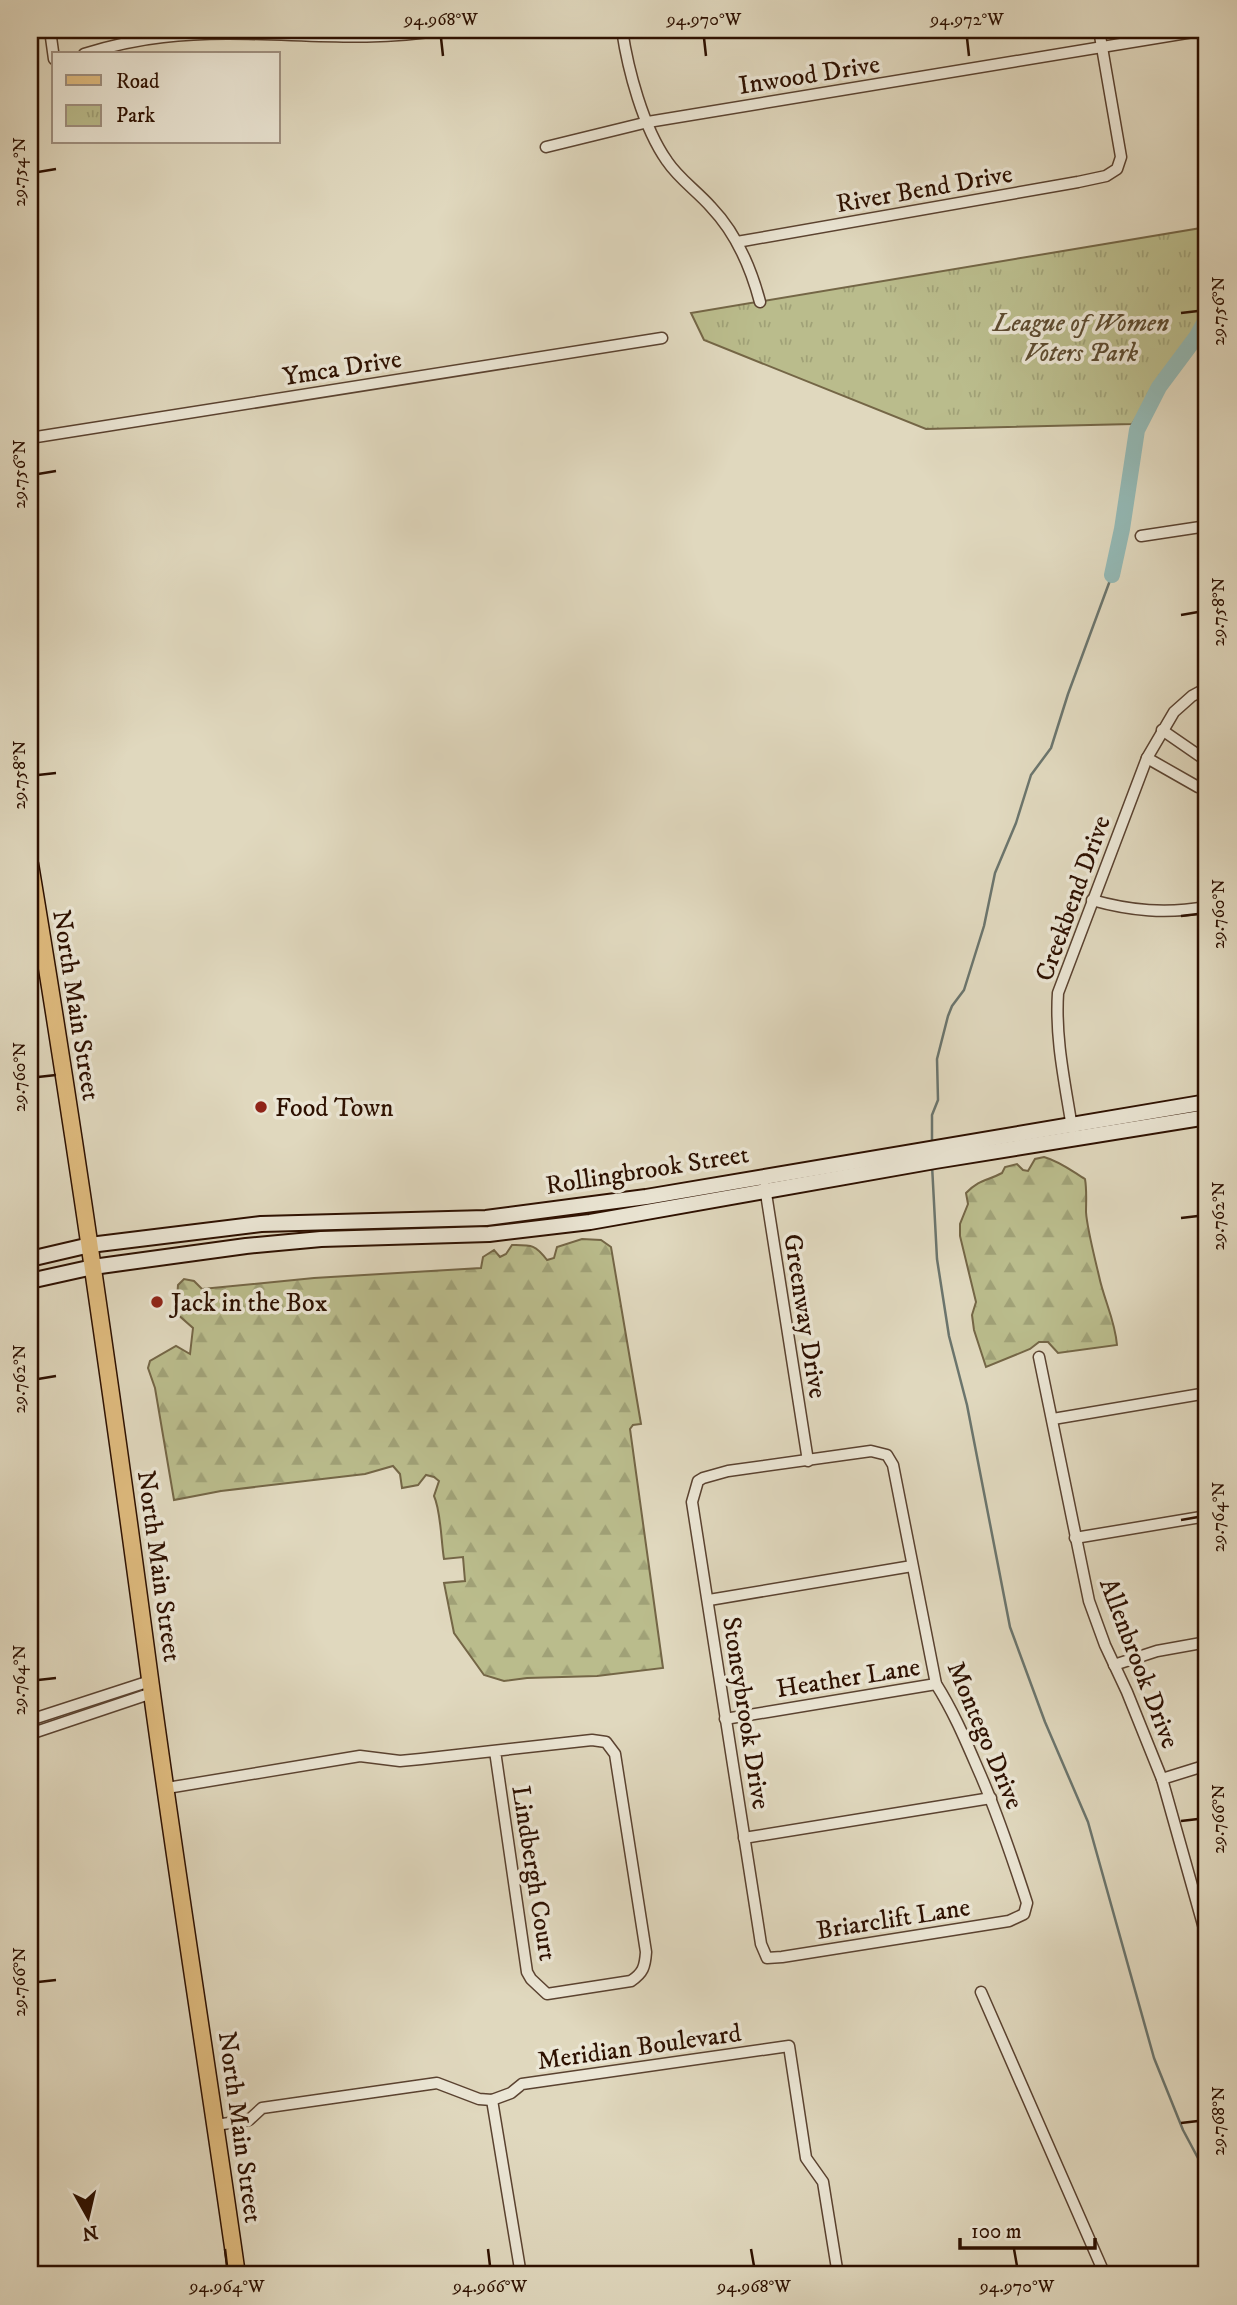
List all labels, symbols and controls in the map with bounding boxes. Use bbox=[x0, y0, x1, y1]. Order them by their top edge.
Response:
text: 94.968°W bbox=[403, 9, 478, 31]
text: 94.970°W bbox=[666, 9, 742, 31]
text: 94.972°W bbox=[929, 9, 1004, 31]
street label: Inwood Drive bbox=[736, 48, 882, 103]
legend bbox=[52, 52, 280, 144]
text: Road bbox=[116, 69, 160, 95]
text: Park bbox=[116, 103, 156, 129]
text: 29.754°N bbox=[9, 137, 31, 207]
street label: River Bend Drive bbox=[833, 158, 1015, 221]
text: 29.756°N bbox=[1208, 276, 1230, 346]
park label: League of Women Voters Park bbox=[991, 307, 1169, 370]
street label: Ymca Drive bbox=[280, 343, 404, 394]
text: 29.756°N bbox=[9, 439, 31, 509]
text: 29.758°N bbox=[1208, 577, 1230, 646]
text: 29.758°N bbox=[9, 740, 31, 809]
street label: Creekbend Drive bbox=[1028, 811, 1119, 986]
text: 29.760°N bbox=[1208, 879, 1230, 949]
street label: North Main Street bbox=[44, 907, 107, 1103]
text: 29.760°N bbox=[9, 1042, 31, 1112]
place label: Food Town bbox=[275, 1092, 394, 1125]
marker: Food Town bbox=[253, 1099, 269, 1115]
street label: Rollingbrook Street bbox=[543, 1138, 751, 1203]
text: 29.762°N bbox=[1208, 1181, 1230, 1251]
street label: Greenway Drive bbox=[775, 1232, 834, 1401]
place label: Jack in the Box bbox=[169, 1287, 328, 1320]
marker: Jack in the Box bbox=[149, 1294, 165, 1310]
text: 29.762°N bbox=[9, 1344, 31, 1414]
street label: North Main Street bbox=[129, 1468, 188, 1664]
text: 29.764°N bbox=[1208, 1481, 1230, 1552]
street label: Allenbrook Drive bbox=[1091, 1574, 1186, 1753]
street label: Stoneybrook Drive bbox=[714, 1615, 777, 1812]
text: 29.764°N bbox=[9, 1644, 31, 1715]
street label: Heather Lane bbox=[774, 1651, 923, 1706]
street label: Montego Drive bbox=[939, 1657, 1031, 1814]
street label: Lindbergh Court bbox=[503, 1783, 564, 1963]
text: 29.766°N bbox=[1208, 1784, 1230, 1854]
street label: Briarclift Lane bbox=[814, 1891, 972, 1948]
text: 29.766°N bbox=[9, 1947, 31, 2017]
street label: Meridian Boulevard bbox=[535, 2017, 743, 2078]
street label: North Main Street bbox=[210, 2029, 269, 2225]
text: 29.768°N bbox=[1208, 2086, 1230, 2156]
north arrow bbox=[52, 2182, 122, 2252]
scale bar bbox=[960, 2207, 1095, 2251]
text: 100 m bbox=[971, 2219, 1022, 2245]
text: N bbox=[80, 2220, 99, 2245]
text: 94.964°W bbox=[189, 2276, 265, 2298]
text: 94.966°W bbox=[452, 2276, 528, 2298]
text: 94.968°W bbox=[716, 2276, 791, 2298]
text: 94.970°W bbox=[979, 2276, 1055, 2298]

